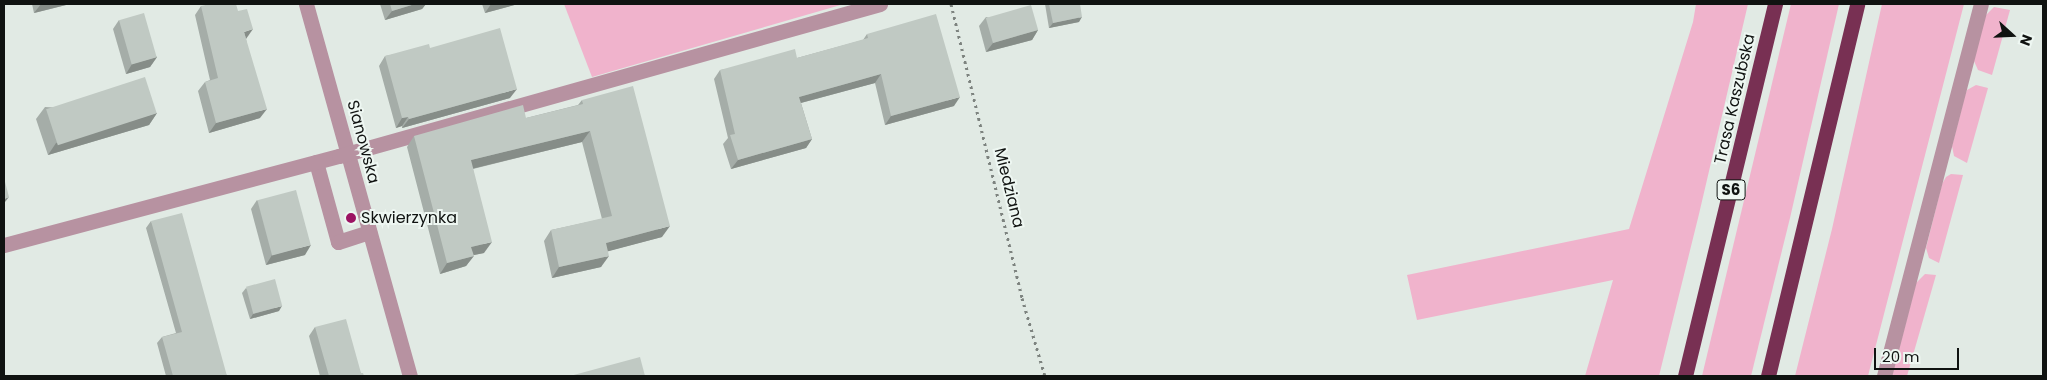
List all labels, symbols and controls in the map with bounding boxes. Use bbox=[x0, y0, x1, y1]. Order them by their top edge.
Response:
north arrow bbox=[1987, 10, 2037, 60]
street label: Trasa Kaszubska bbox=[1711, 32, 1759, 166]
text: N bbox=[2015, 32, 2037, 48]
street label: Sianowska bbox=[343, 98, 383, 186]
street label: Miedziana bbox=[990, 146, 1028, 230]
road number: S6 bbox=[1716, 178, 1746, 202]
place label: Skwierzynka bbox=[361, 208, 457, 228]
marker: Skwierzynka bbox=[345, 212, 357, 224]
scale bar bbox=[1877, 338, 1962, 370]
text: 20 m bbox=[1882, 346, 1920, 367]

